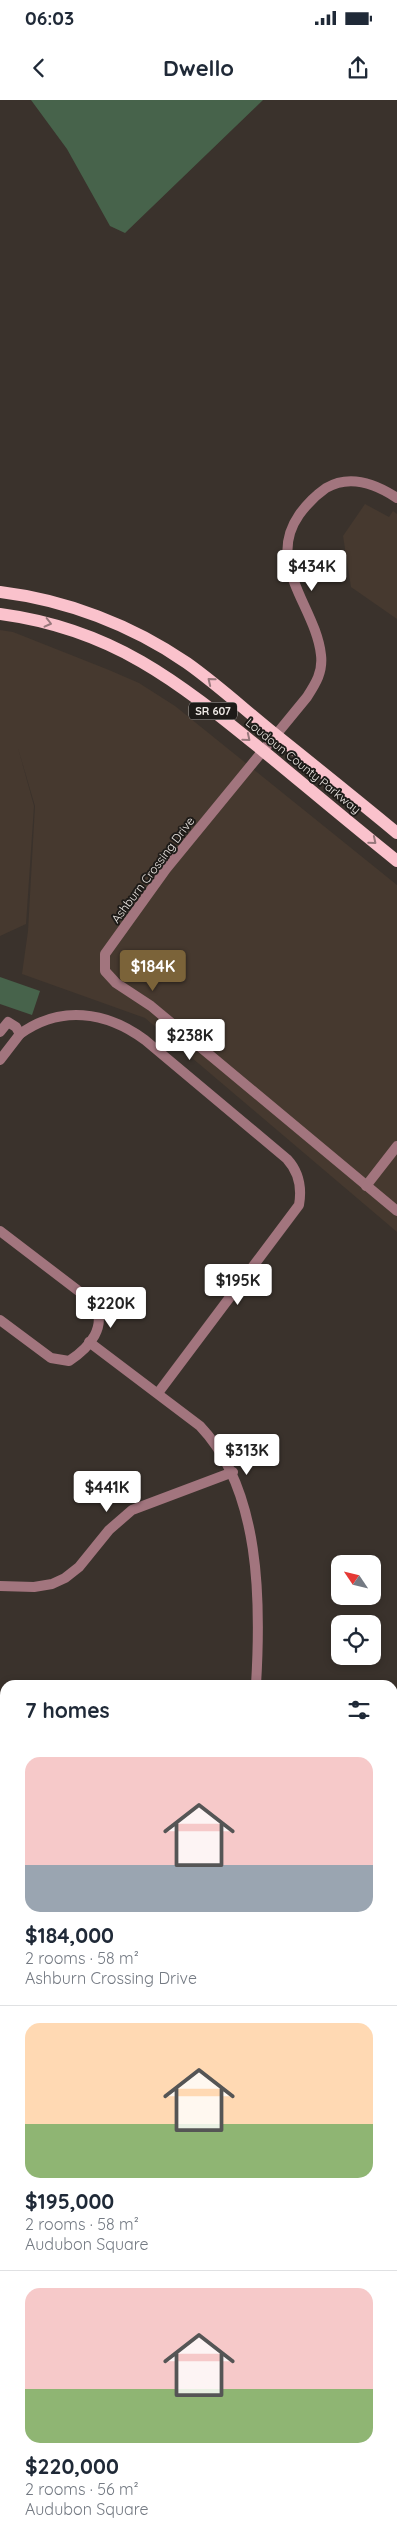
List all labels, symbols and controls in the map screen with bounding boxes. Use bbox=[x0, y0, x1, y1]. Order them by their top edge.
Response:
text: 06:03 bbox=[25, 6, 74, 30]
icon: back bbox=[25, 54, 53, 82]
text: Dwello bbox=[163, 54, 234, 82]
icon: share bbox=[344, 54, 372, 82]
pin: $434K bbox=[277, 550, 347, 592]
text: $434K bbox=[288, 556, 336, 576]
one-way arrow bbox=[43, 618, 51, 628]
one-way arrow bbox=[207, 678, 216, 687]
road number: SR 607 bbox=[189, 702, 237, 720]
street label: Loudoun County Parkway bbox=[243, 715, 364, 817]
one-way arrow bbox=[242, 733, 251, 742]
street label: Ashburn Crossing Drive bbox=[108, 814, 198, 926]
one-way arrow bbox=[367, 836, 376, 844]
pin: $184K bbox=[118, 950, 188, 992]
text: $184K bbox=[131, 956, 175, 976]
pin: $238K bbox=[155, 1018, 225, 1061]
text: $238K bbox=[167, 1025, 213, 1045]
pin: $195K bbox=[203, 1264, 273, 1306]
text: $195K bbox=[216, 1270, 260, 1290]
pin: $220K bbox=[76, 1286, 146, 1329]
text: $220K bbox=[87, 1293, 135, 1313]
pin: $313K bbox=[212, 1434, 282, 1476]
text: $313K bbox=[225, 1440, 269, 1460]
pin: $441K bbox=[72, 1470, 142, 1513]
text: $441K bbox=[85, 1477, 129, 1497]
north arrow bbox=[331, 1555, 381, 1605]
map controls bbox=[331, 1555, 381, 1665]
button: locate bbox=[331, 1615, 381, 1665]
icon: filters bbox=[345, 1696, 373, 1724]
text: 7 homes bbox=[25, 1697, 110, 1723]
icon: home bbox=[154, 1790, 244, 1880]
text: $184,000 bbox=[25, 1922, 114, 1948]
text: 2 rooms · 58 m² bbox=[25, 1948, 139, 1968]
text: Ashburn Crossing Drive bbox=[25, 1968, 197, 1988]
icon: home bbox=[154, 2055, 244, 2145]
text: $195,000 bbox=[25, 2188, 114, 2214]
text: 2 rooms · 58 m² bbox=[25, 2214, 139, 2234]
text: Audubon Square bbox=[25, 2234, 149, 2254]
icon: home bbox=[154, 2320, 244, 2410]
text: $220,000 bbox=[25, 2453, 119, 2479]
text: 2 rooms · 56 m² bbox=[25, 2479, 139, 2499]
text: Audubon Square bbox=[25, 2499, 149, 2519]

